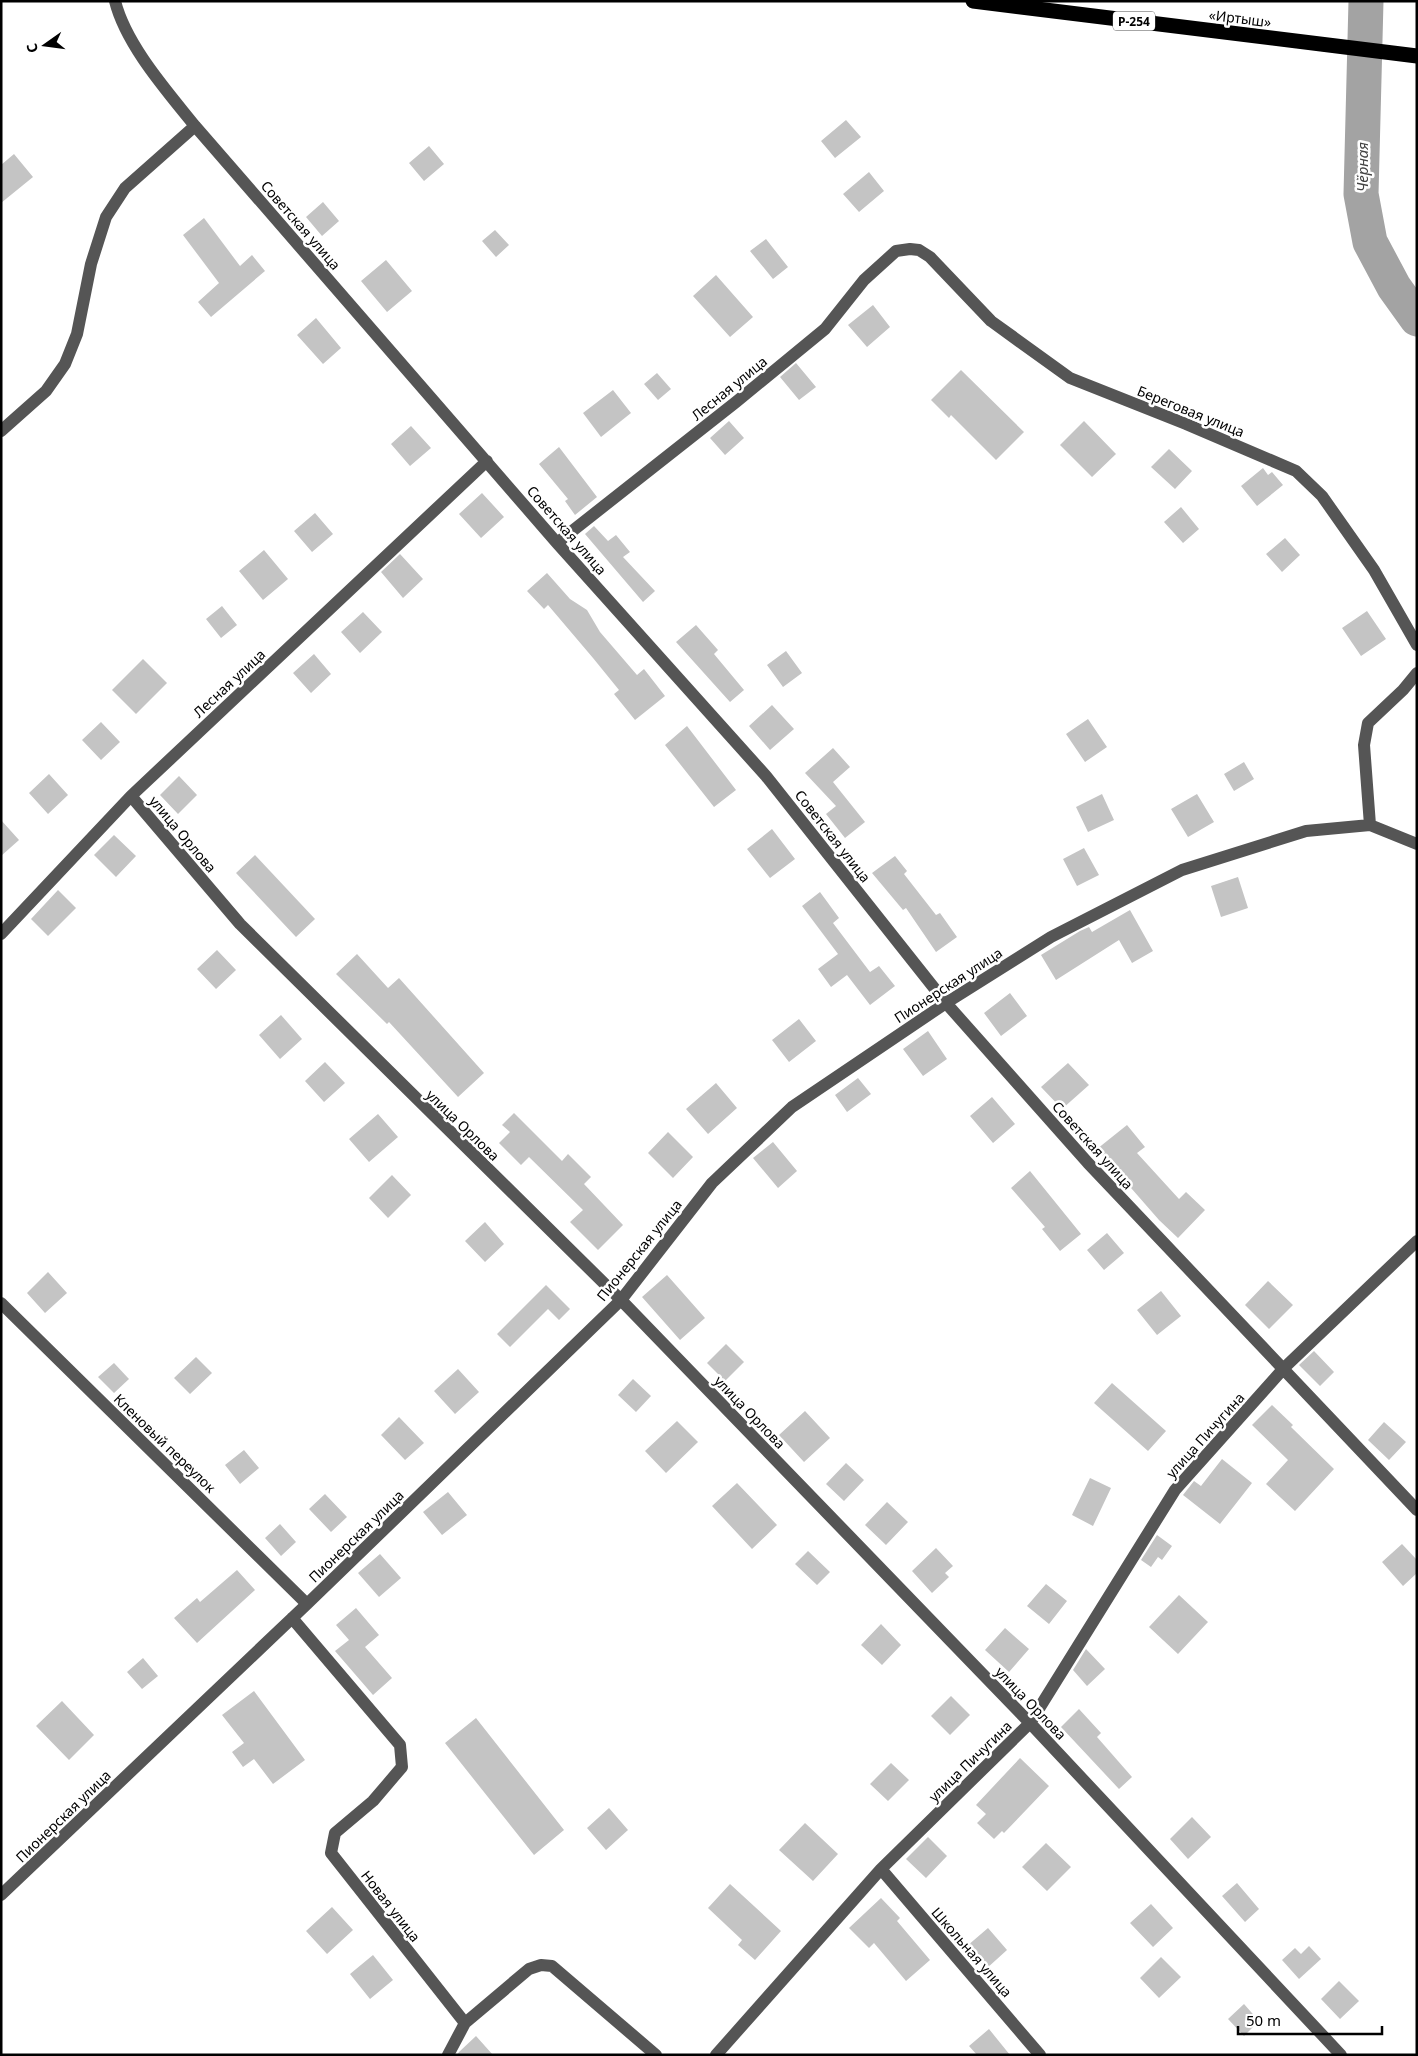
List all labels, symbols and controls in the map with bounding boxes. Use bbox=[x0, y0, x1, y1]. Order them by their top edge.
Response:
street label: «Иртыш» bbox=[1208, 5, 1272, 31]
road number: Р-254 bbox=[1113, 12, 1155, 30]
north arrow bbox=[20, 20, 70, 70]
text: С bbox=[22, 42, 42, 55]
water label: Чёрная bbox=[1352, 142, 1372, 192]
street label: Советская улица bbox=[257, 176, 345, 274]
street label: Лесная улица bbox=[687, 352, 771, 424]
street label: Береговая улица bbox=[1135, 381, 1247, 441]
street label: Советская улица bbox=[523, 481, 611, 579]
street label: Лесная улица bbox=[189, 645, 269, 721]
street label: Советская улица bbox=[791, 786, 875, 886]
street label: улица Орлова bbox=[145, 792, 221, 876]
street label: Пионерская улица bbox=[890, 943, 1006, 1027]
street label: улица Орлова bbox=[422, 1085, 504, 1165]
street label: Советская улица bbox=[1048, 1097, 1138, 1193]
street label: Пионерская улица bbox=[592, 1195, 686, 1305]
street label: улица Орлова bbox=[710, 1371, 790, 1453]
street label: улица Пичугина bbox=[1162, 1388, 1248, 1482]
street label: Кленовый переулок bbox=[110, 1389, 221, 1497]
street label: Пионерская улица bbox=[304, 1486, 408, 1586]
street label: улица Орлова bbox=[991, 1662, 1071, 1744]
street label: улица Пичугина bbox=[924, 1716, 1016, 1806]
street label: Пионерская улица bbox=[11, 1766, 115, 1866]
street label: Новая улица bbox=[357, 1866, 425, 1946]
street label: Школьная улица bbox=[928, 1903, 1016, 2001]
scale bar bbox=[1238, 2004, 1382, 2036]
text: 50 m bbox=[1246, 2010, 1281, 2030]

